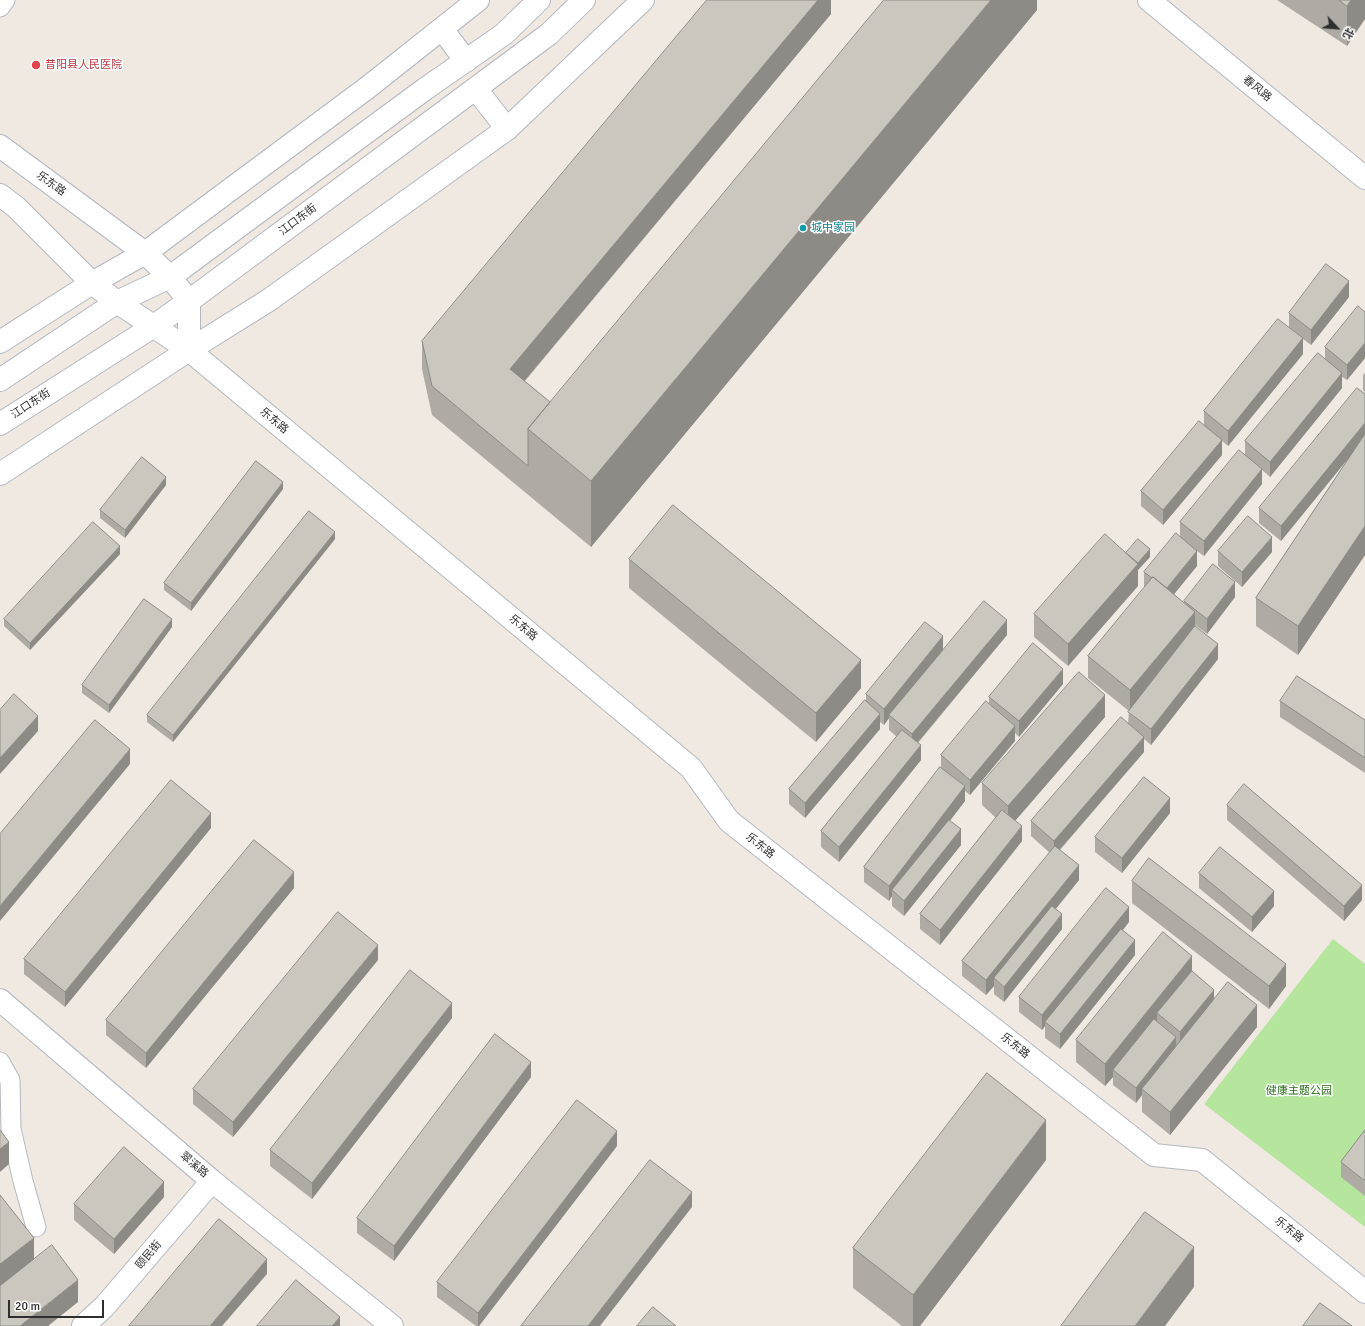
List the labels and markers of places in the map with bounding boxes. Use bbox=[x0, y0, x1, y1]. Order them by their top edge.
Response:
place label: 昔阳县人民医院 bbox=[45, 58, 122, 72]
marker: 昔阳县人民医院 bbox=[30, 59, 42, 71]
place label: 城中家园 bbox=[811, 221, 855, 235]
marker: 城中家园 bbox=[798, 223, 808, 233]

